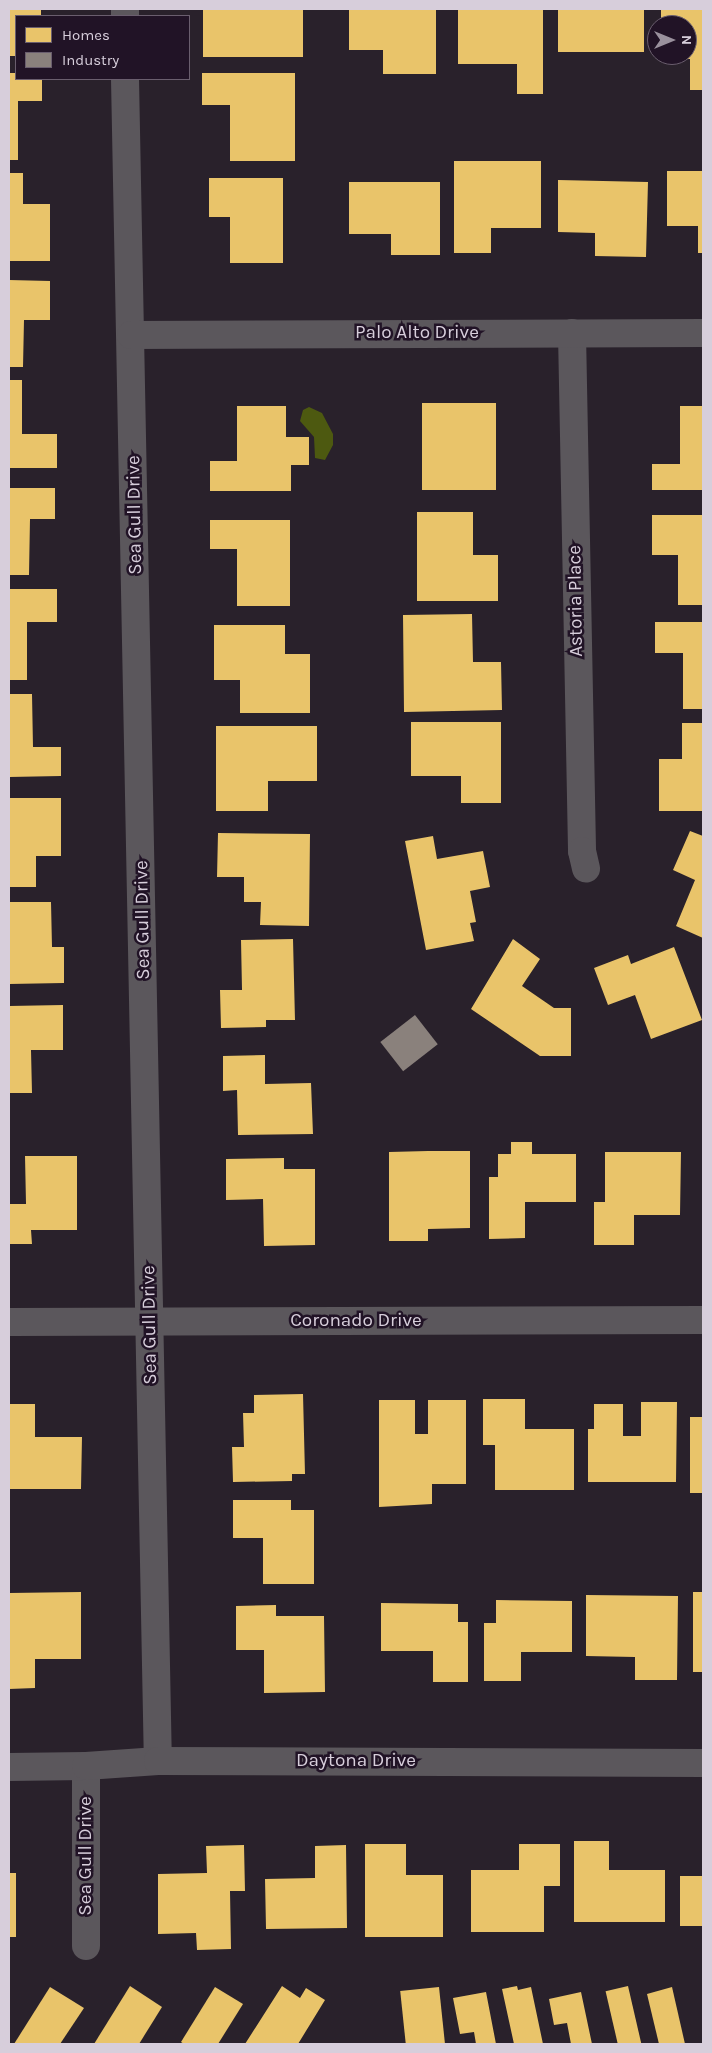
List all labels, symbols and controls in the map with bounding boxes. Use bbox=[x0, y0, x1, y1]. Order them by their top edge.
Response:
legend bbox=[15, 15, 190, 80]
north arrow bbox=[647, 15, 697, 65]
text: Homes bbox=[62, 26, 110, 44]
text: N bbox=[678, 35, 695, 45]
text: Industry bbox=[62, 51, 119, 69]
street label: Palo Alto Drive bbox=[355, 322, 479, 344]
street label: Sea Gull Drive bbox=[123, 455, 147, 575]
street label: Astoria Place bbox=[564, 545, 588, 657]
street label: Sea Gull Drive bbox=[131, 860, 155, 980]
street label: Sea Gull Drive bbox=[138, 1265, 162, 1385]
street label: Coronado Drive bbox=[290, 1310, 422, 1332]
street label: Daytona Drive bbox=[296, 1750, 416, 1772]
street label: Sea Gull Drive bbox=[75, 1796, 97, 1916]

